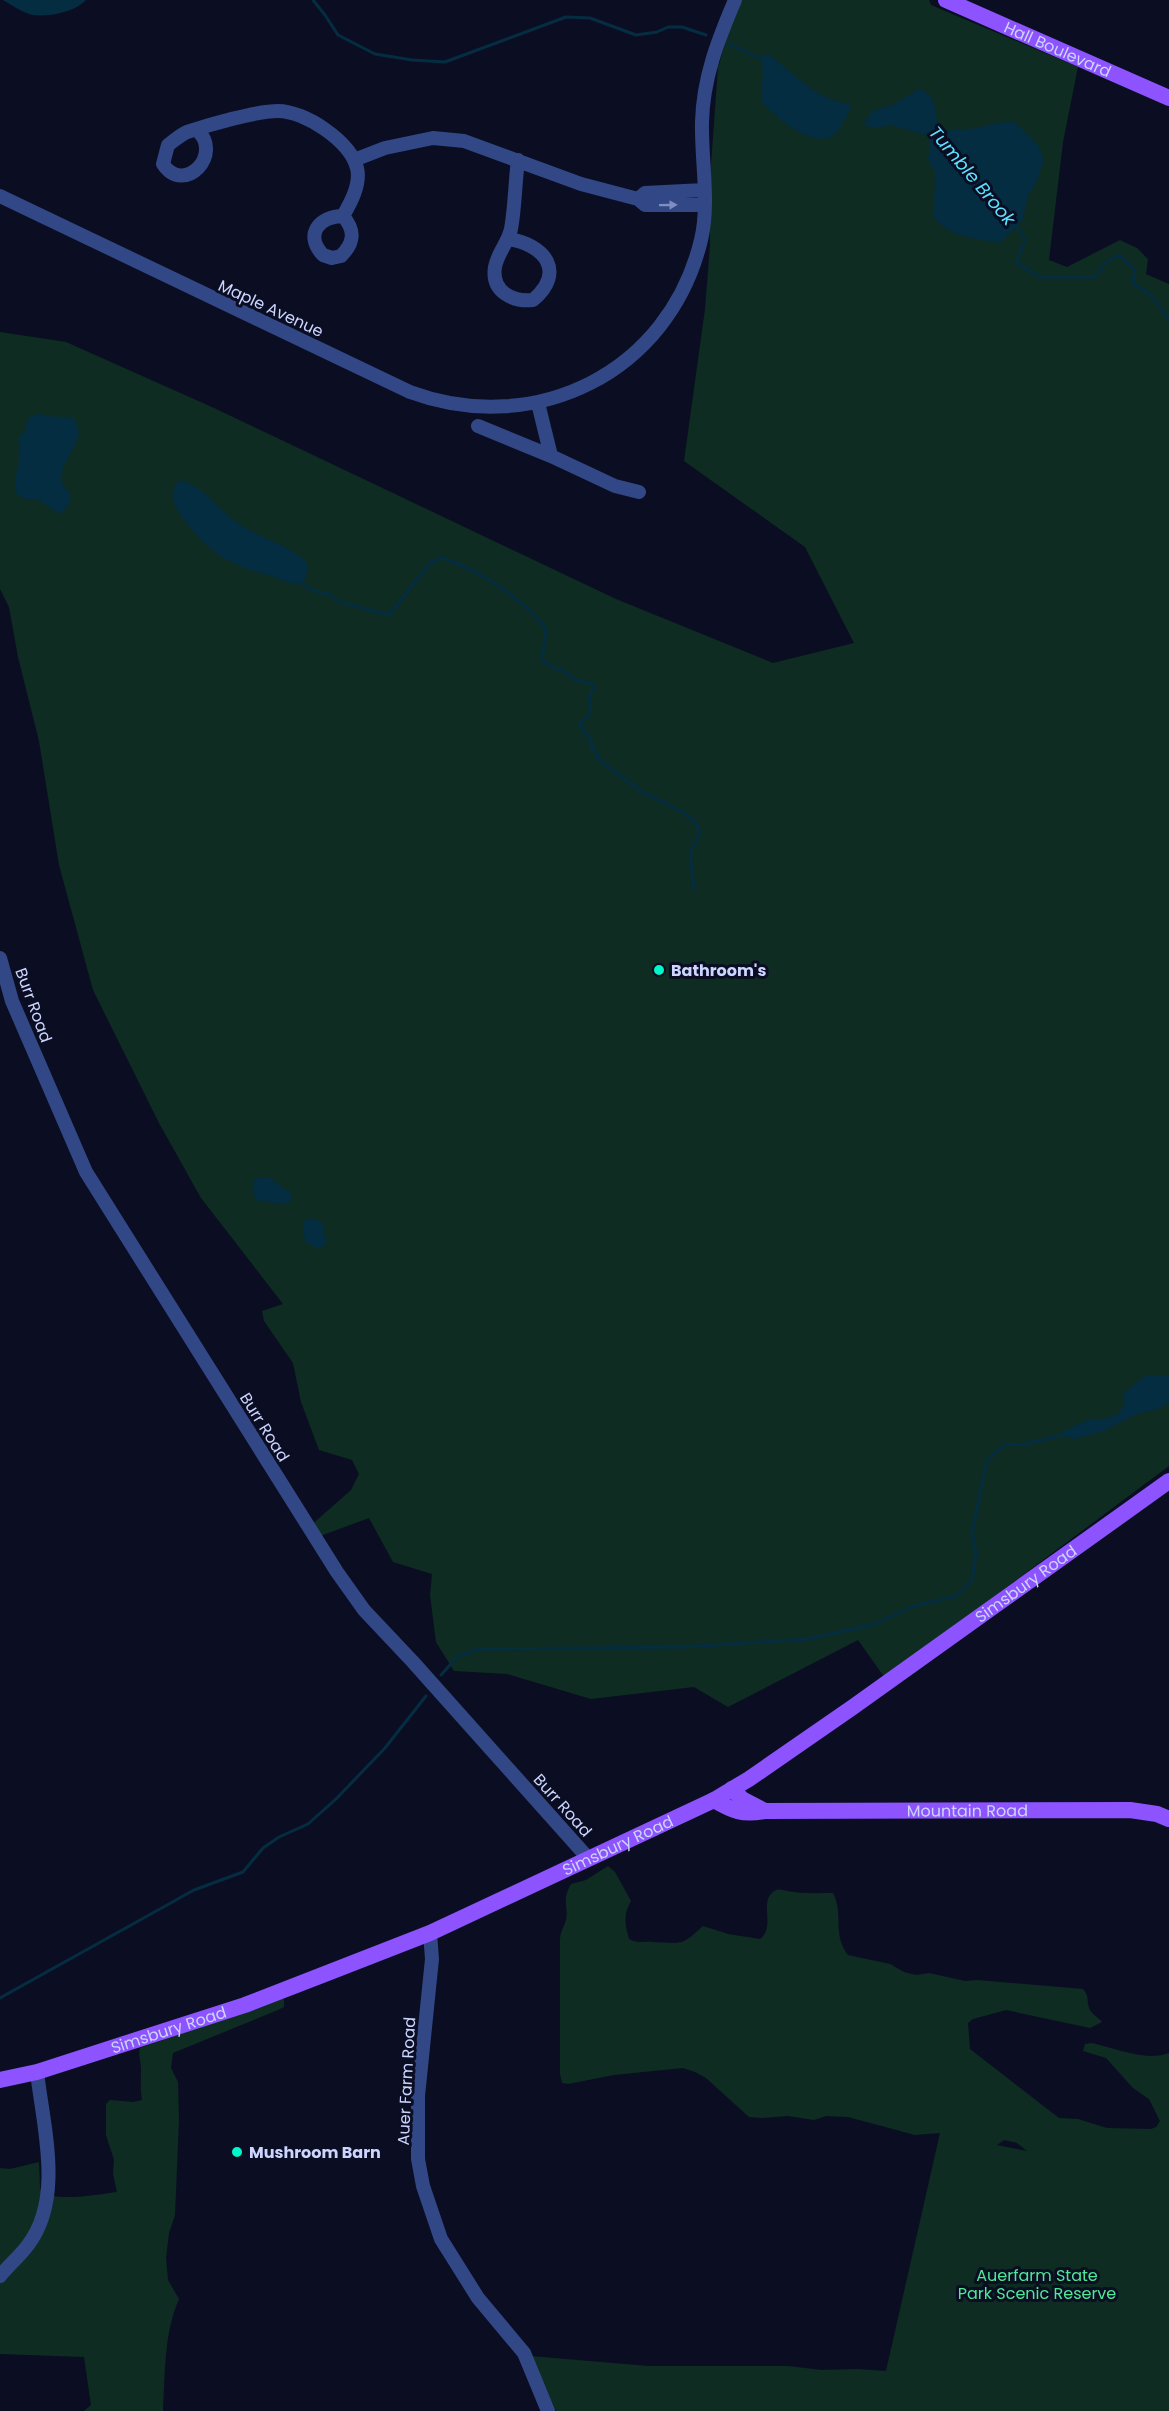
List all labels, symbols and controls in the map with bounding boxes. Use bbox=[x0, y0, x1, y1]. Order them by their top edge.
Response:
street label: Hall Boulevard bbox=[1000, 16, 1115, 83]
water label: Tumble Brook bbox=[923, 121, 1022, 231]
one-way arrow bbox=[659, 200, 678, 210]
street label: Maple Avenue bbox=[214, 274, 327, 343]
place label: Bathroom's bbox=[671, 959, 766, 982]
marker: Bathroom's bbox=[652, 963, 666, 977]
street label: Burr Road bbox=[9, 965, 58, 1046]
street label: Burr Road bbox=[234, 1388, 295, 1466]
street label: Simsbury Road bbox=[970, 1540, 1081, 1628]
street label: Burr Road bbox=[528, 1769, 597, 1842]
street label: Mountain Road bbox=[907, 1799, 1028, 1823]
street label: Simsbury Road bbox=[558, 1810, 677, 1882]
street label: Simsbury Road bbox=[108, 2001, 229, 2059]
street label: Auer Farm Road bbox=[392, 2016, 421, 2146]
place label: Mushroom Barn bbox=[249, 2141, 381, 2164]
marker: Mushroom Barn bbox=[230, 2145, 244, 2159]
park label: Auerfarm State Park Scenic Reserve bbox=[958, 2264, 1116, 2305]

